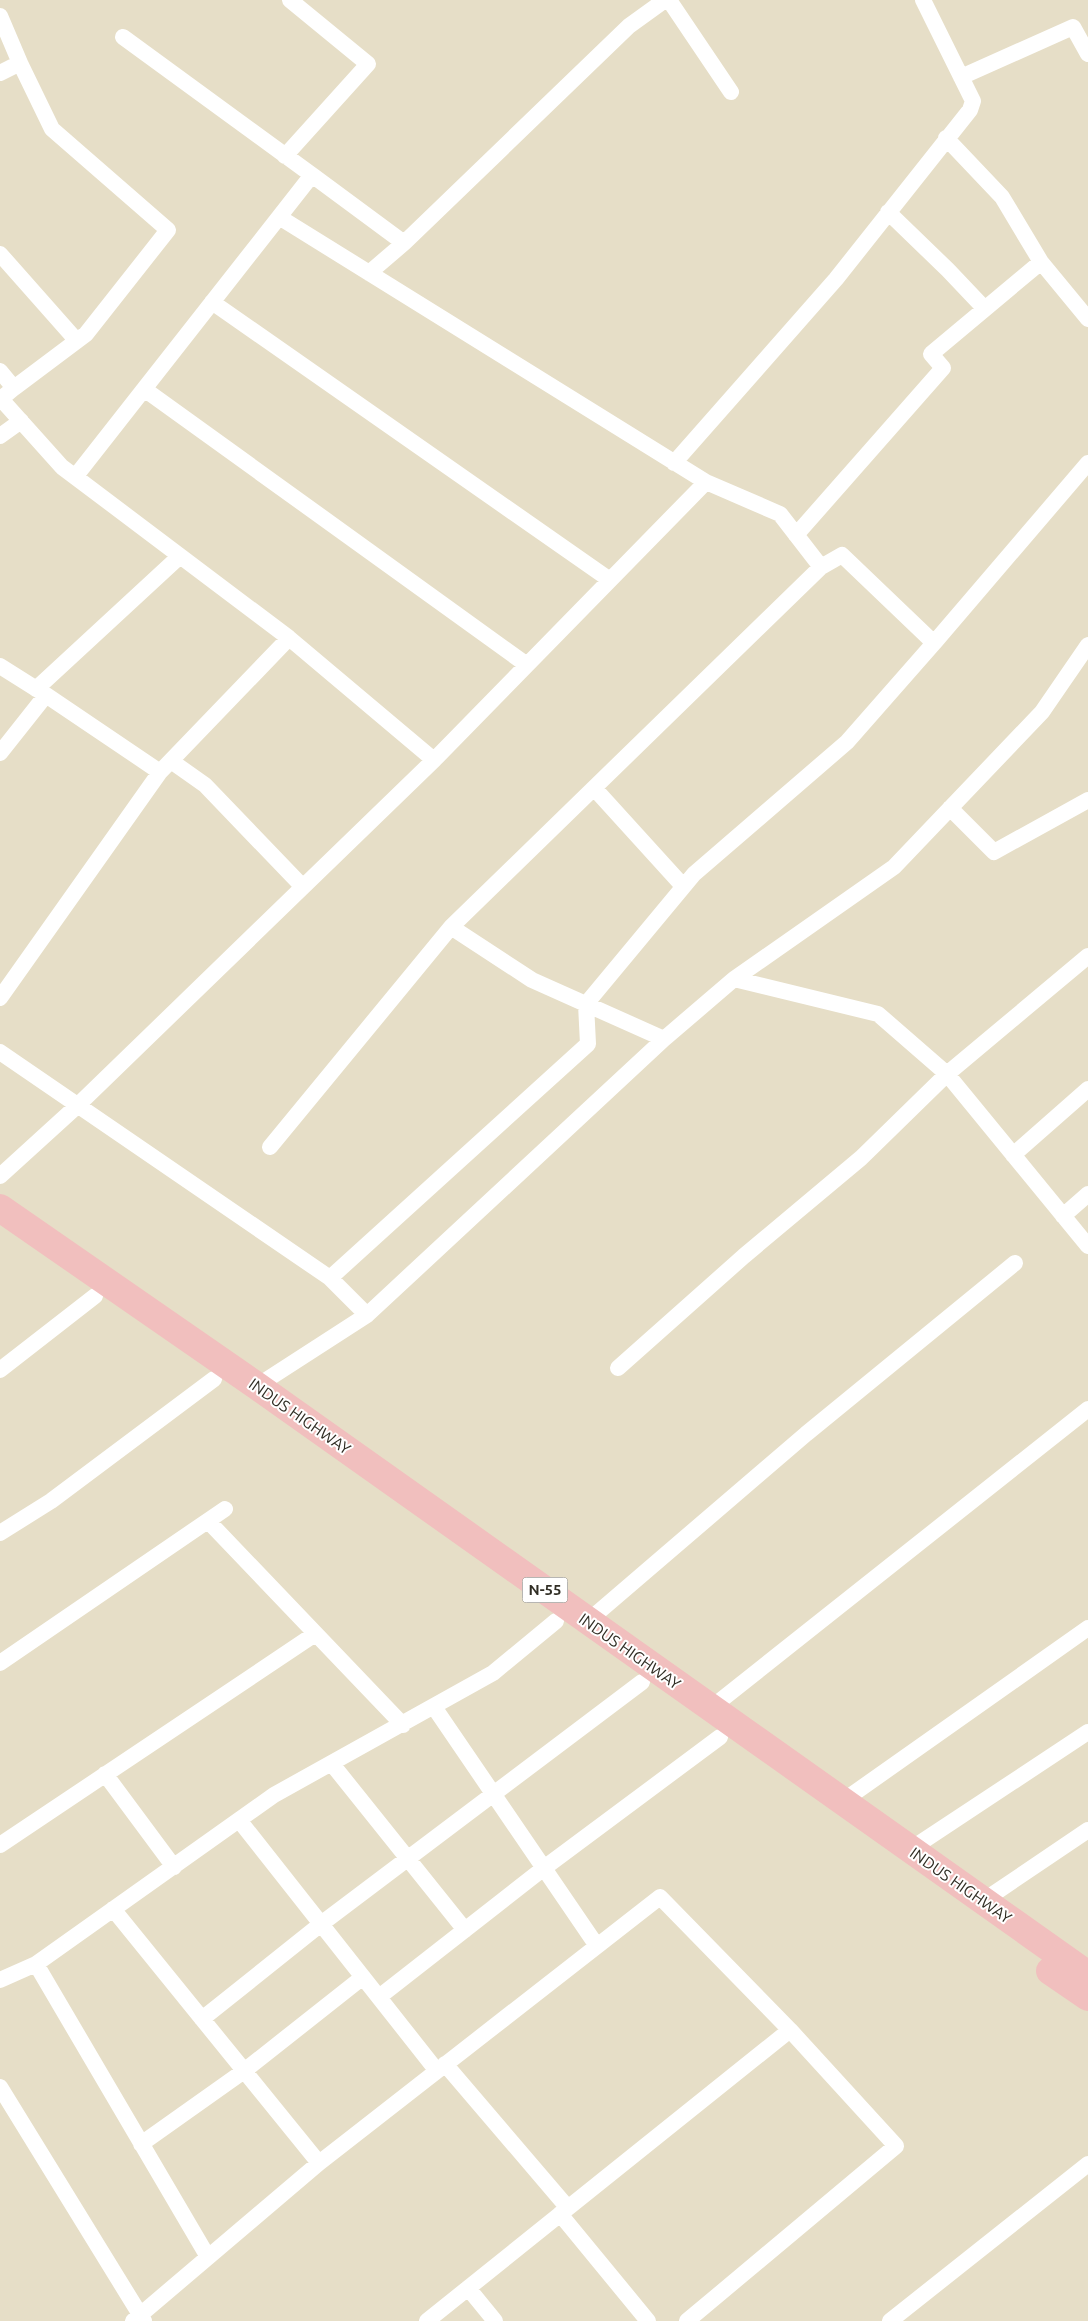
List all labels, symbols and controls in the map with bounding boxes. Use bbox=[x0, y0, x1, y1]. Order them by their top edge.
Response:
street label: INDUS HIGHWAY bbox=[246, 1374, 355, 1458]
road number: N-55 bbox=[522, 1578, 568, 1602]
street label: INDUS HIGHWAY bbox=[576, 1609, 685, 1693]
street label: INDUS HIGHWAY bbox=[907, 1843, 1016, 1927]

